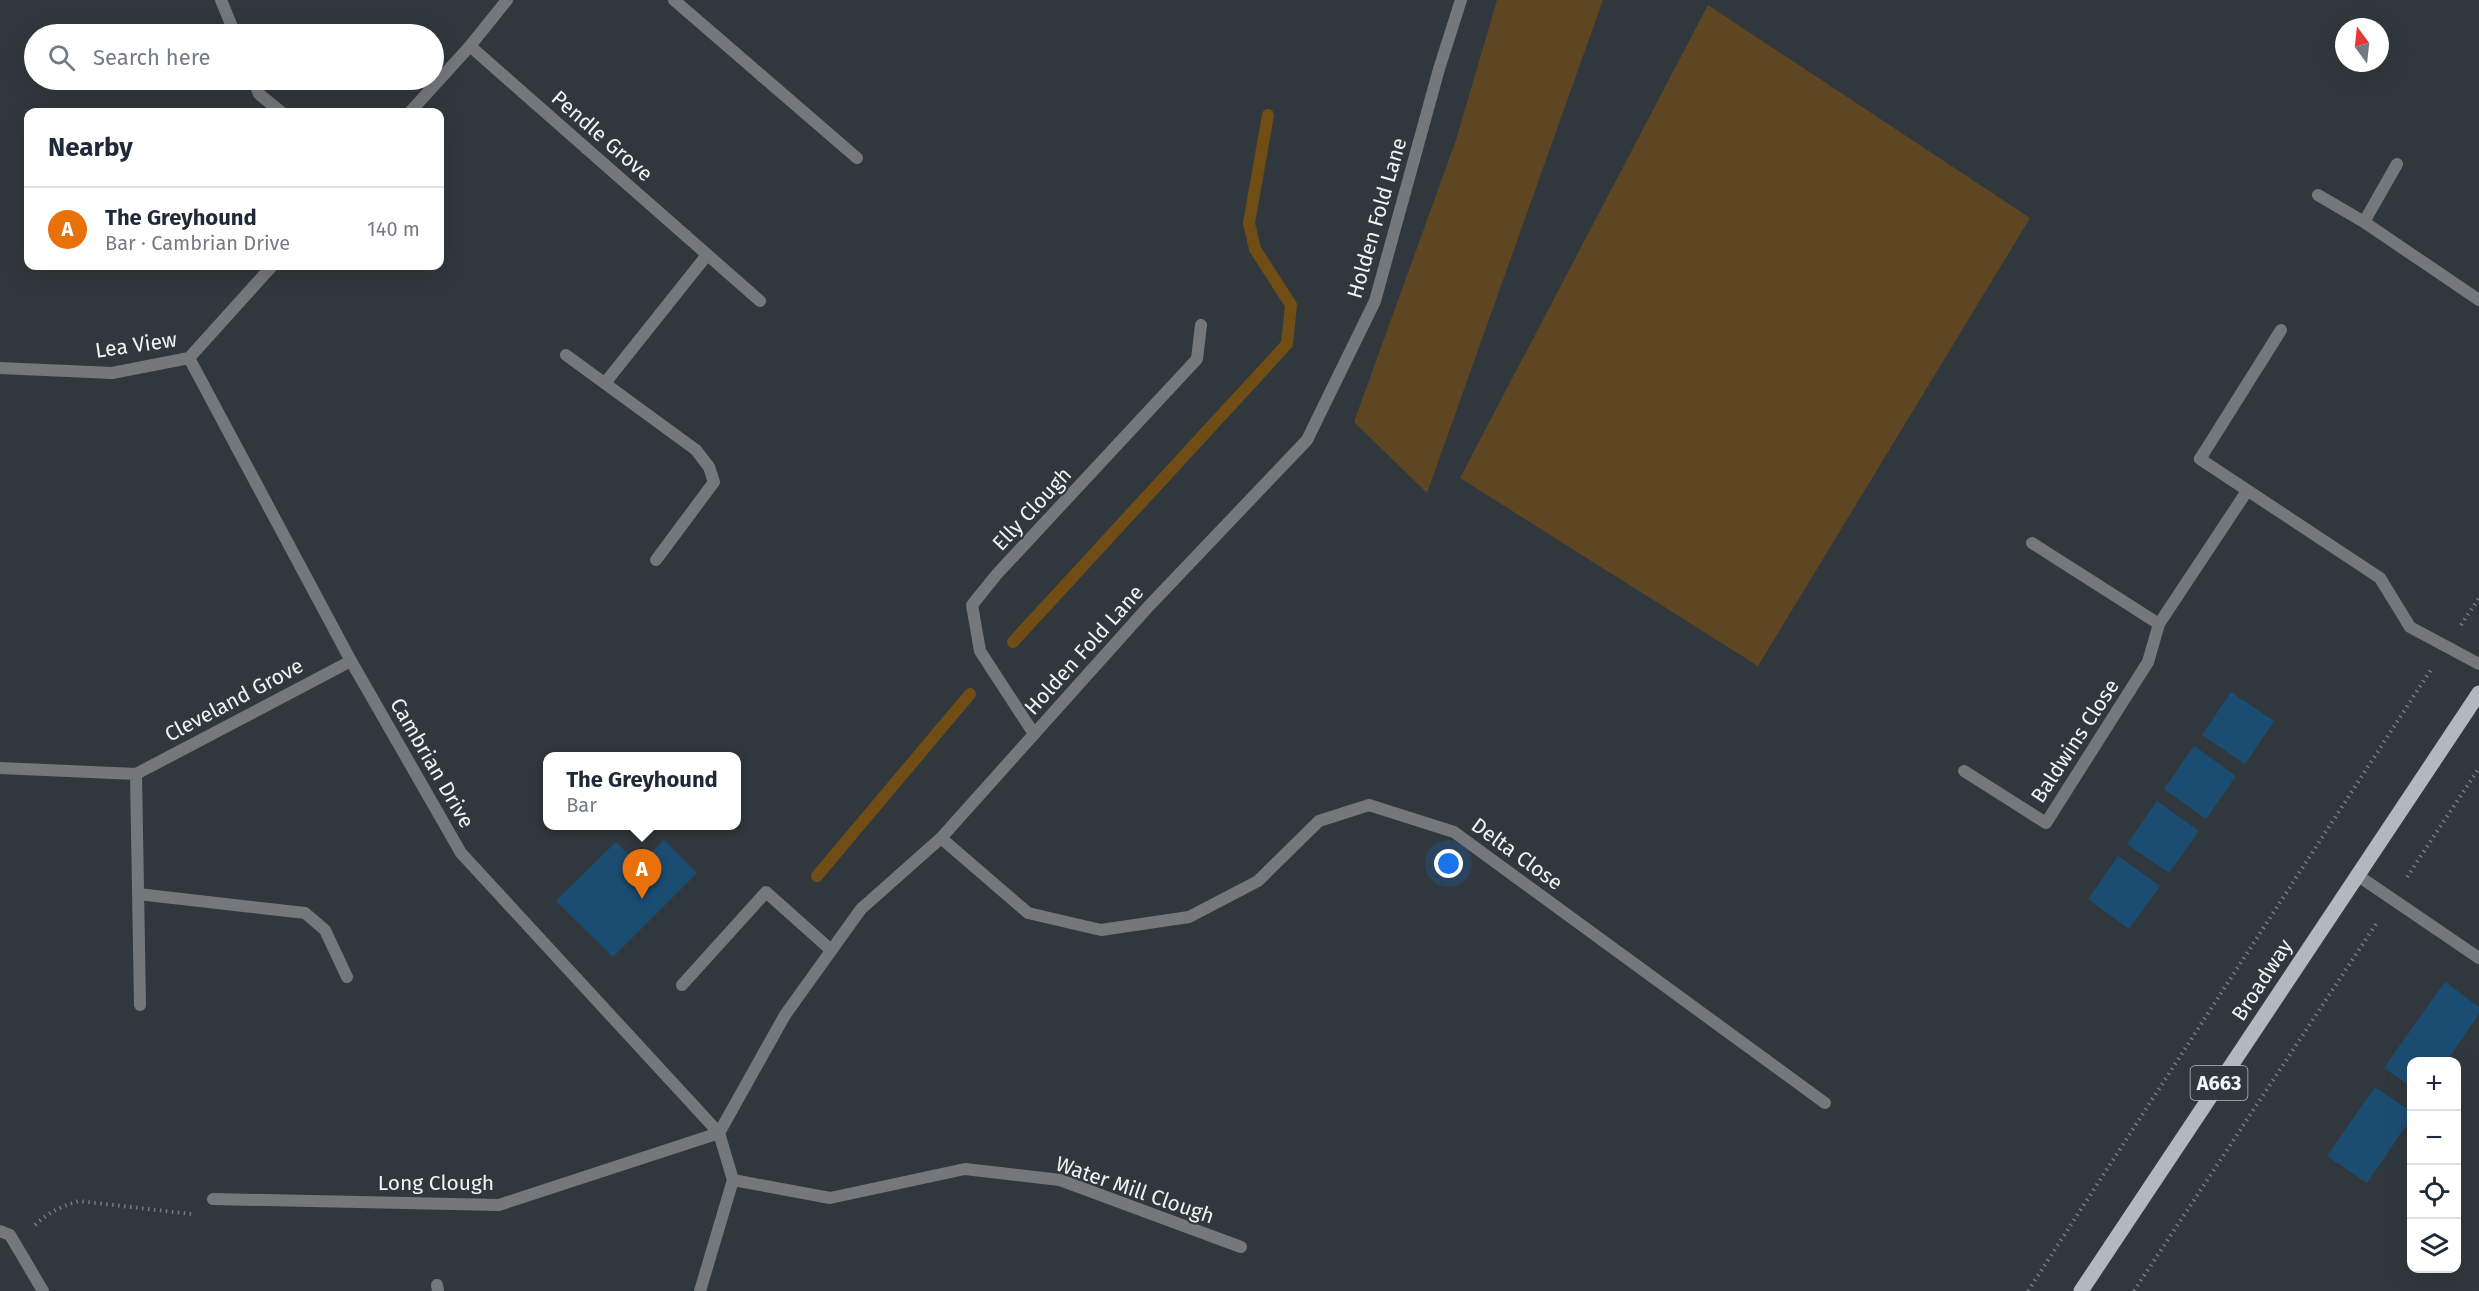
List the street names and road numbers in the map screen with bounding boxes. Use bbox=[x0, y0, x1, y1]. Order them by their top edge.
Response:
street label: Pendle Grove bbox=[546, 85, 658, 187]
street label: Holden Fold Lane bbox=[1342, 135, 1412, 301]
street label: Lea View bbox=[93, 326, 179, 364]
street label: Elly Clough bbox=[987, 462, 1077, 556]
street label: Holden Fold Lane bbox=[1019, 580, 1149, 720]
street label: Cleveland Grove bbox=[160, 653, 308, 747]
street label: Baldwins Close bbox=[2025, 674, 2125, 808]
street label: Cambrian Drive bbox=[384, 693, 480, 833]
street label: Delta Close bbox=[1466, 812, 1568, 896]
street label: Broadway bbox=[2226, 934, 2298, 1026]
road number: A663 bbox=[2190, 1066, 2248, 1100]
street label: Water Mill Clough bbox=[1052, 1151, 1218, 1229]
street label: Long Clough bbox=[378, 1170, 494, 1196]

